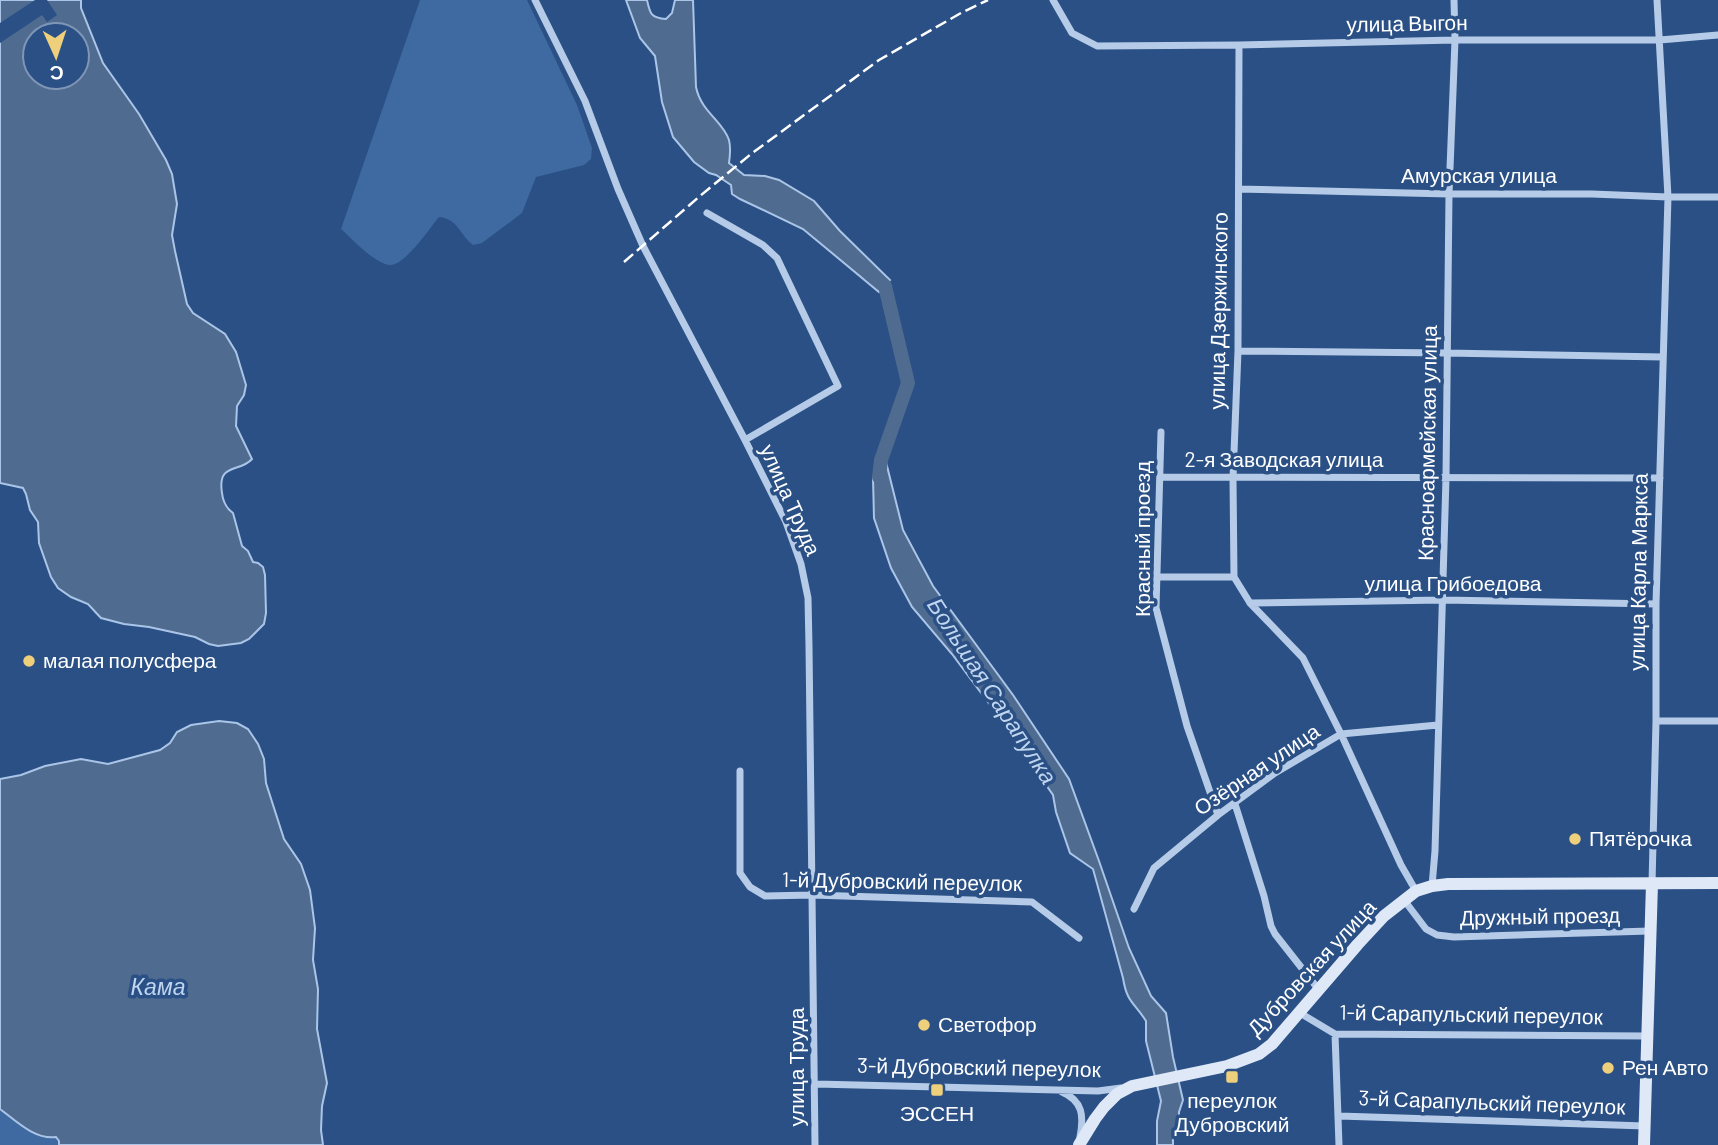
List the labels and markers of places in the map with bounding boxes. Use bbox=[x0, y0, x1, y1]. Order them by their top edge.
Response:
place label: малая полусфера bbox=[43, 647, 217, 672]
marker: малая полусфера bbox=[21, 653, 37, 669]
place label: Пятёрочка bbox=[1589, 825, 1692, 850]
marker: Пятёрочка bbox=[1567, 831, 1583, 847]
place label: Светофор bbox=[938, 1011, 1037, 1036]
marker: Светофор bbox=[916, 1017, 932, 1033]
place label: Рен Авто bbox=[1622, 1054, 1708, 1079]
marker: Рен Авто bbox=[1600, 1060, 1616, 1076]
marker: переулок Дубровский bbox=[1224, 1069, 1240, 1085]
marker: ЭССЕН bbox=[929, 1082, 945, 1098]
place label: переулок Дубровский bbox=[1175, 1087, 1289, 1136]
place label: ЭССЕН bbox=[900, 1100, 974, 1125]

